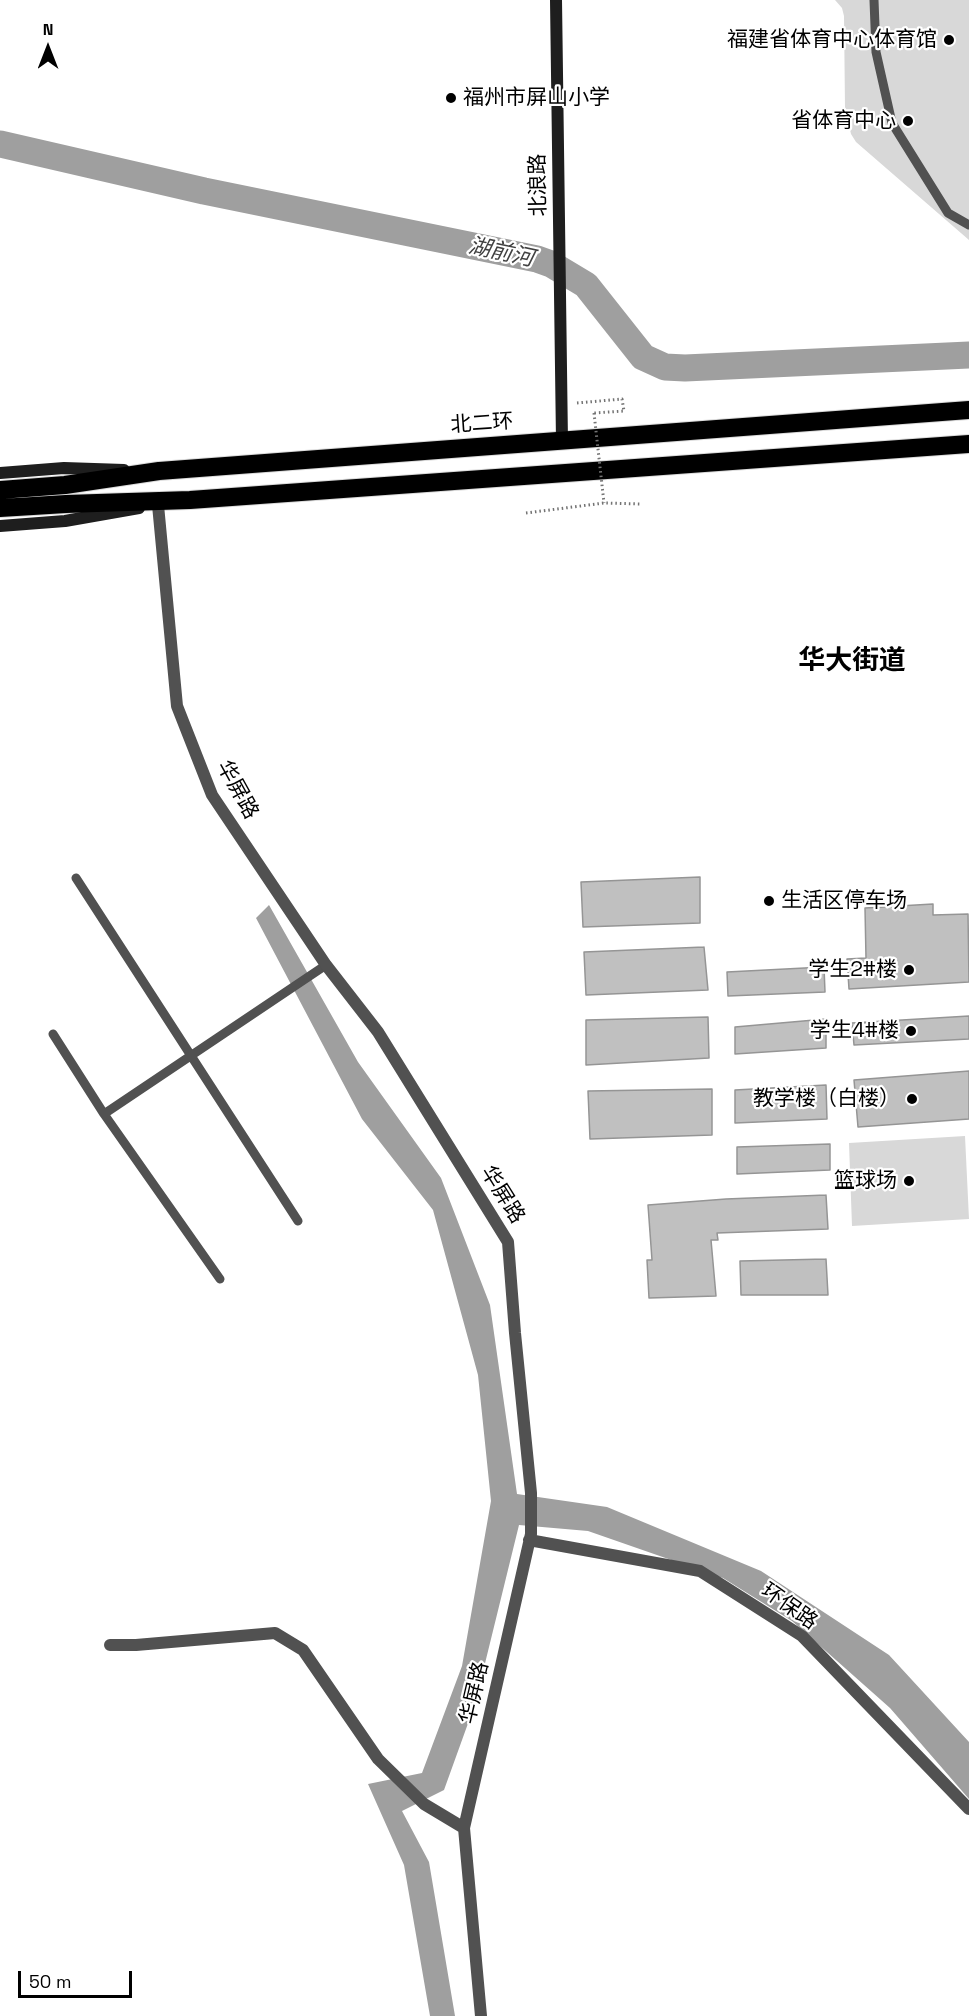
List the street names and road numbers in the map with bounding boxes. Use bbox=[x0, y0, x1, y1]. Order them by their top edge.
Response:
street label: 北浪路 bbox=[526, 153, 552, 217]
street label: 北二环 bbox=[450, 409, 514, 439]
street label: 华屏路 bbox=[211, 756, 263, 824]
street label: 华屏路 bbox=[475, 1162, 529, 1228]
street label: 环保路 bbox=[756, 1579, 822, 1635]
street label: 华屏路 bbox=[456, 1659, 494, 1727]

